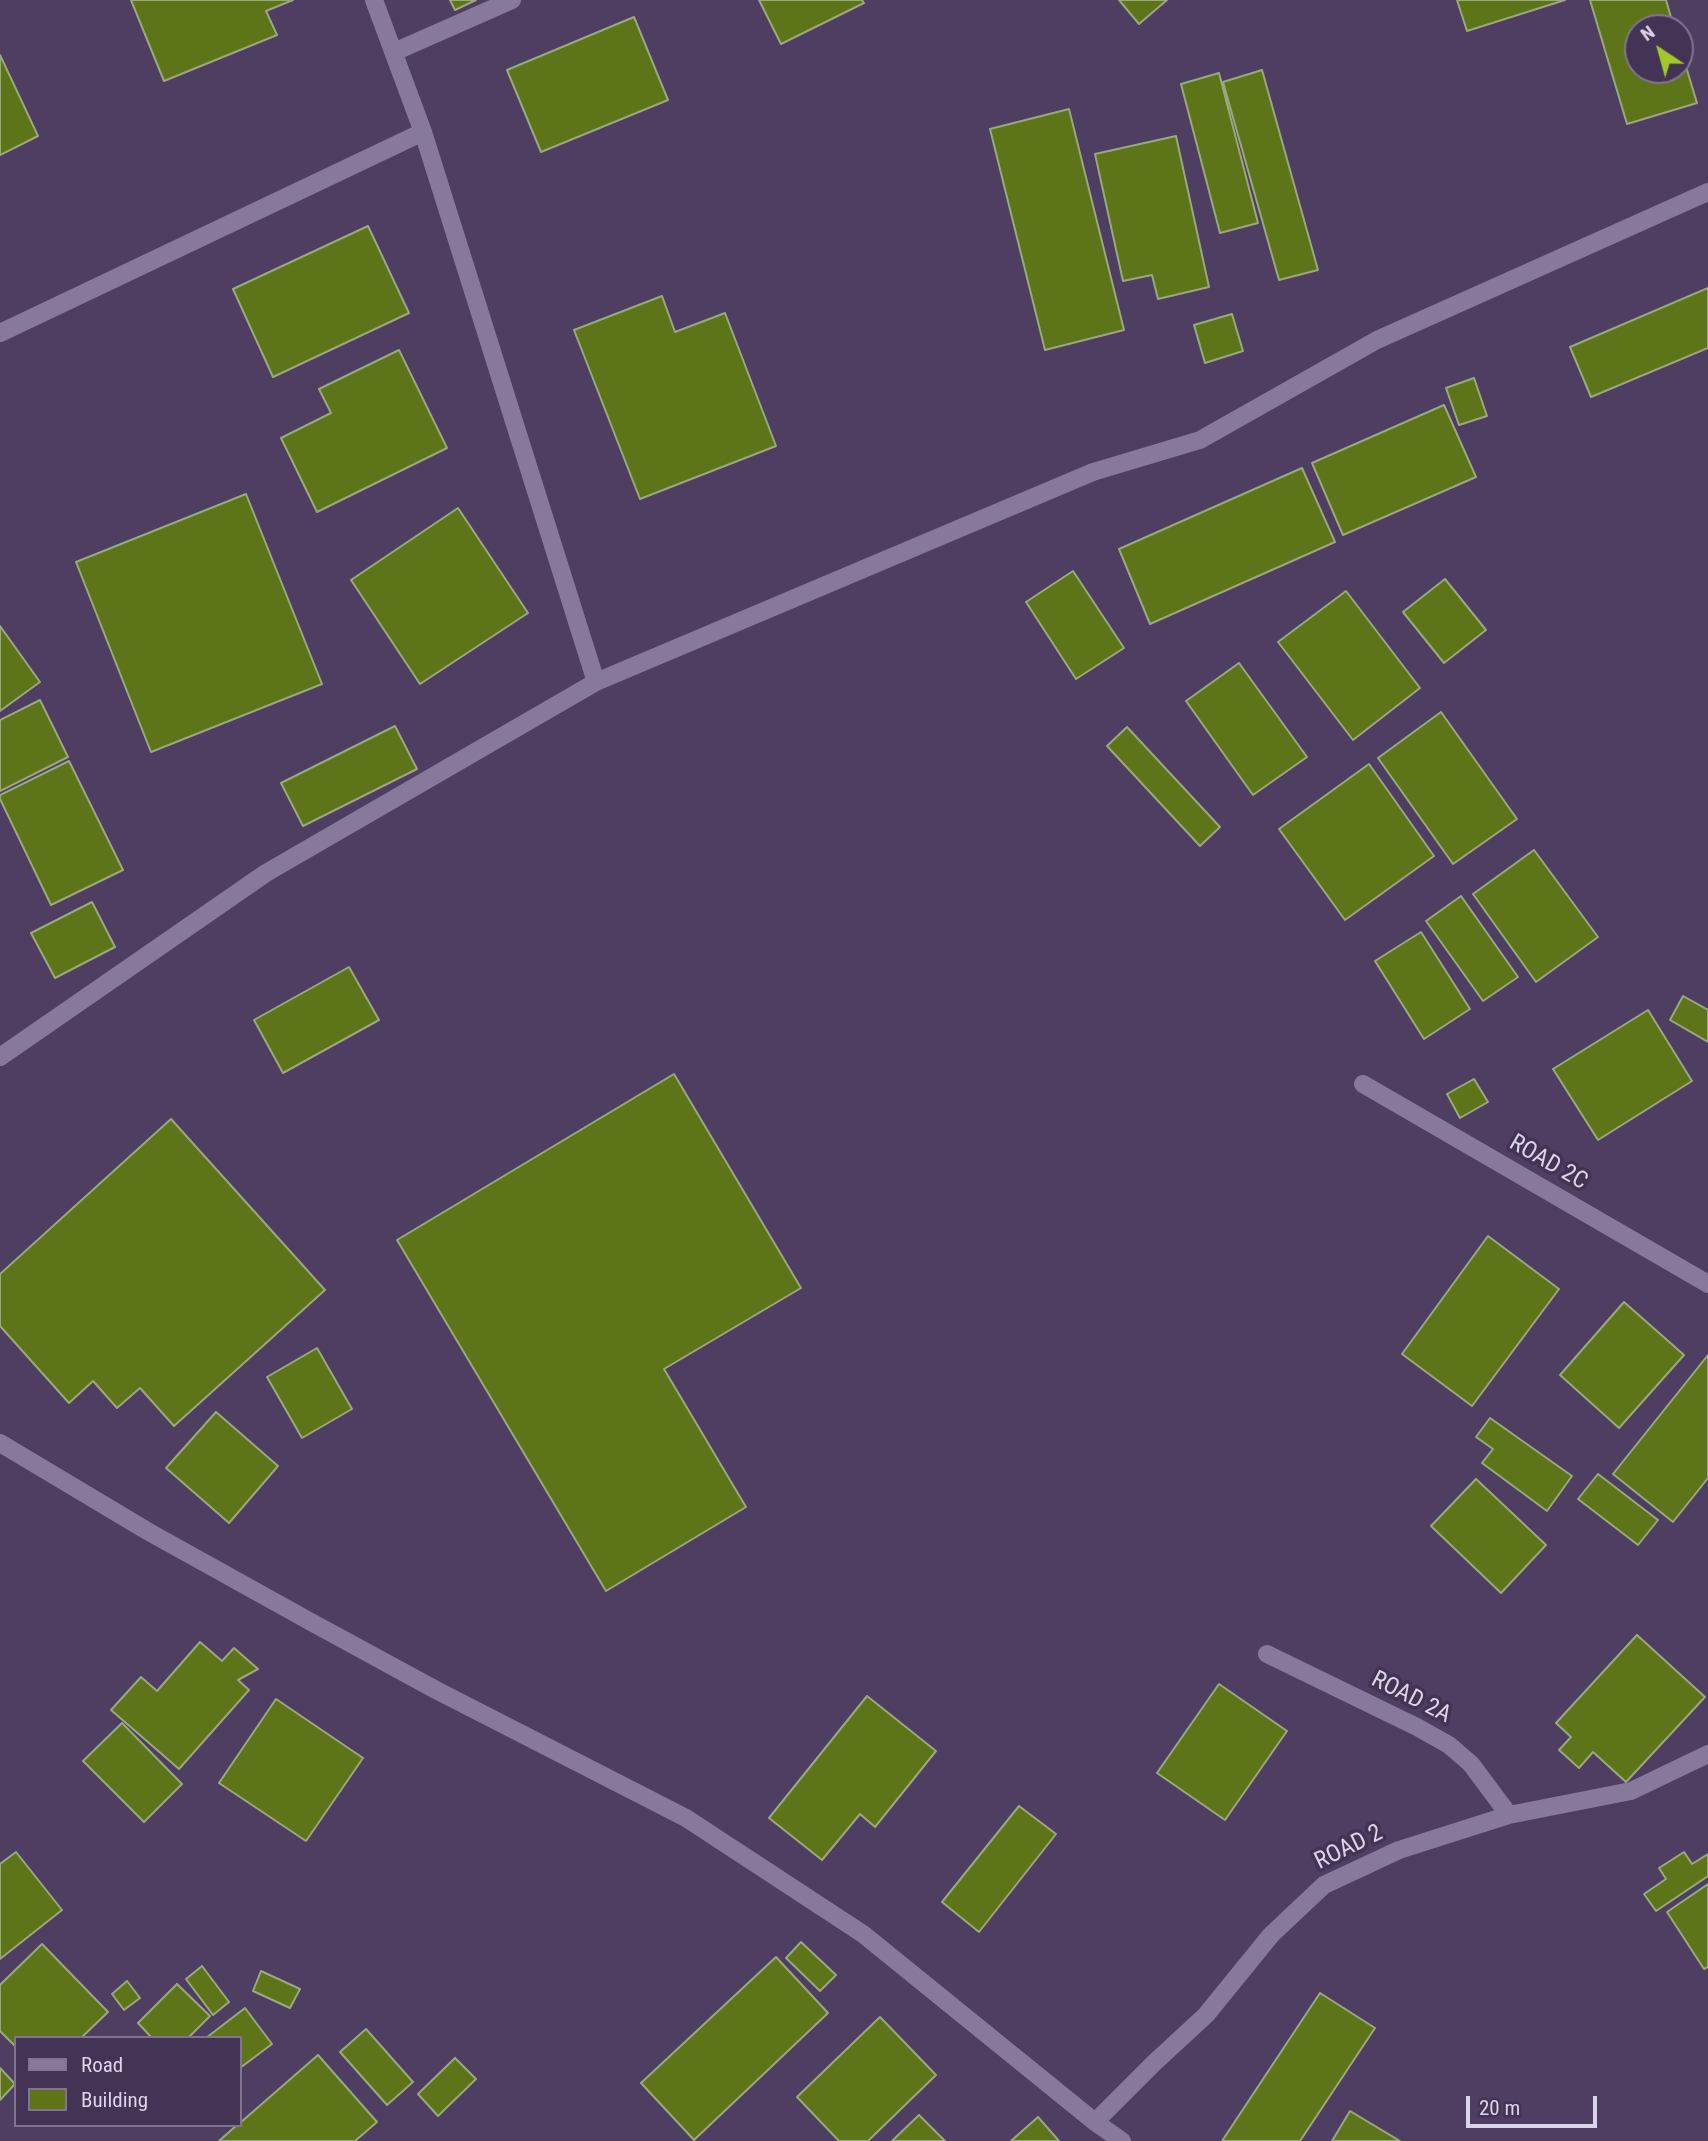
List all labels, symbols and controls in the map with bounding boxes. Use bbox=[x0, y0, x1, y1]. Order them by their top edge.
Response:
north arrow bbox=[1624, 14, 1694, 84]
text: N bbox=[1636, 21, 1659, 46]
street label: ROAD 2C bbox=[1504, 1129, 1592, 1197]
street label: ROAD 2A bbox=[1366, 1666, 1456, 1730]
street label: ROAD 2 bbox=[1310, 1819, 1388, 1877]
legend bbox=[14, 2036, 242, 2127]
text: Road bbox=[81, 2053, 123, 2077]
scale bar bbox=[1470, 2082, 1601, 2126]
text: Building bbox=[81, 2088, 148, 2112]
text: 20 m bbox=[1479, 2096, 1520, 2120]

